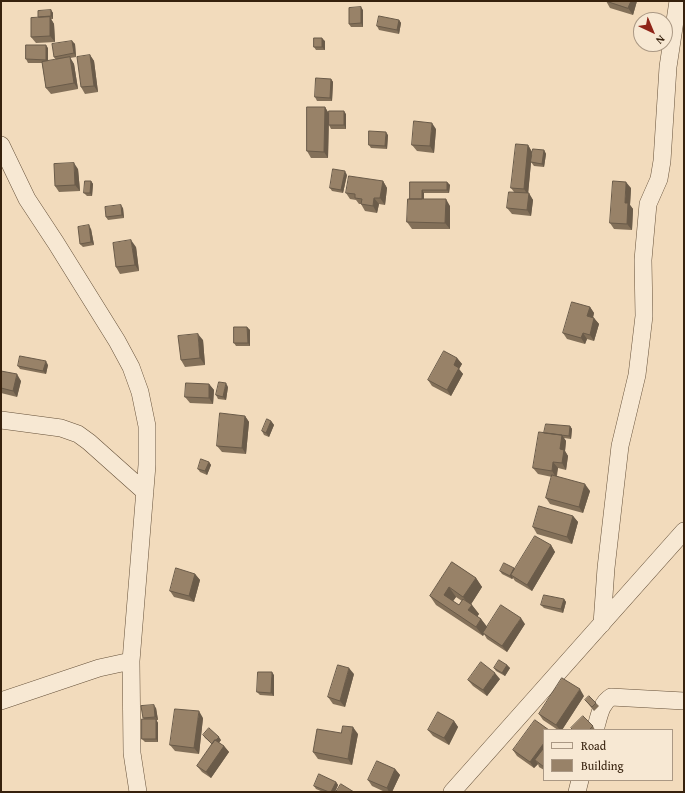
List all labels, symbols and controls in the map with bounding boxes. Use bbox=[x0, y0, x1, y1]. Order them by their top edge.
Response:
north arrow bbox=[633, 12, 673, 52]
text: N bbox=[652, 32, 669, 48]
legend bbox=[543, 729, 673, 781]
text: Road bbox=[581, 737, 606, 754]
text: Building bbox=[581, 757, 624, 774]

